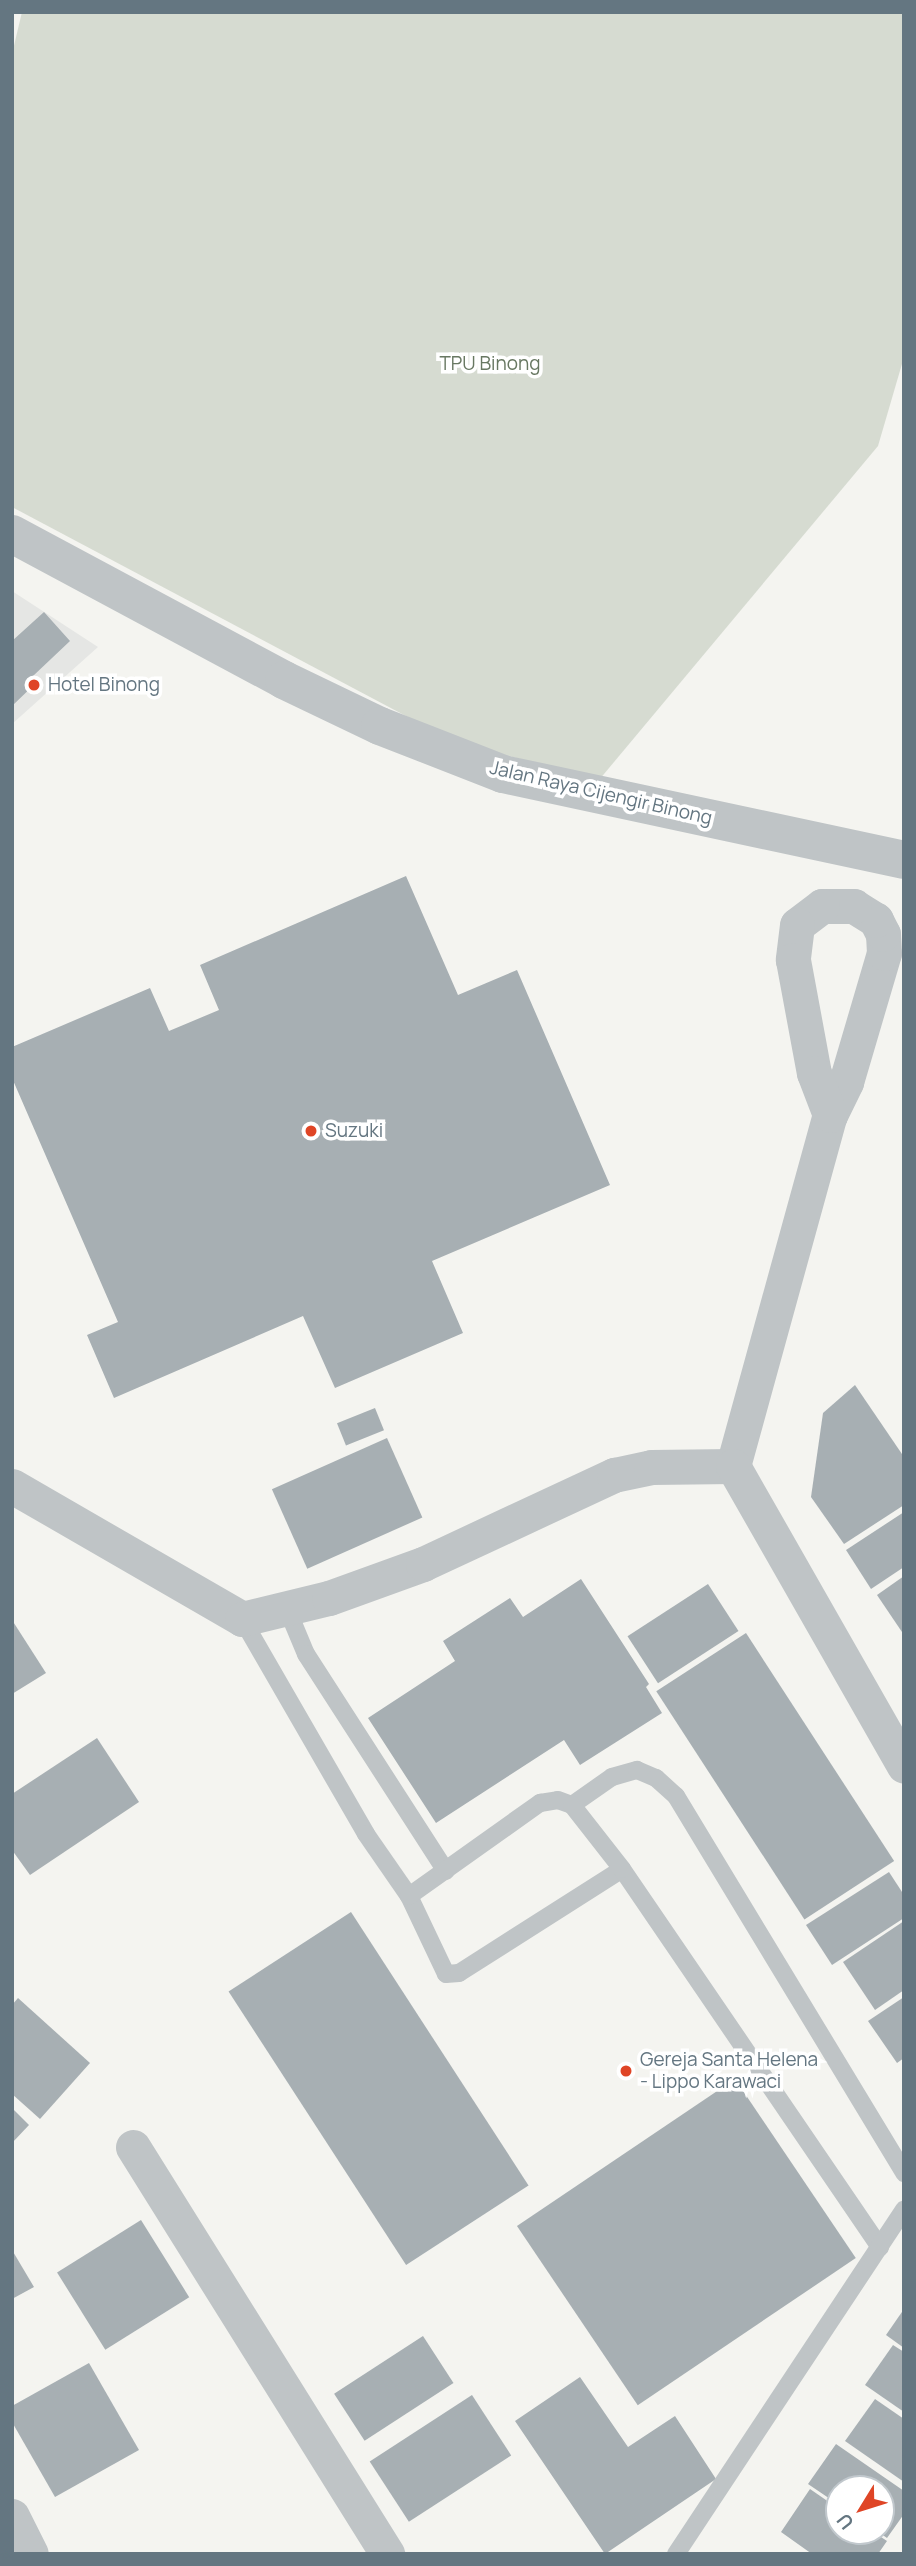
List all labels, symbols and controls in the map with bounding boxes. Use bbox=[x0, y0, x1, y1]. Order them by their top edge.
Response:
park label: TPU Binong bbox=[439, 353, 541, 375]
place label: Hotel Binong bbox=[48, 674, 160, 696]
marker: Hotel Binong bbox=[26, 677, 42, 693]
street label: Jalan Raya Cijengir Binong bbox=[487, 756, 715, 830]
place label: Suzuki bbox=[325, 1120, 383, 1142]
marker: Suzuki bbox=[303, 1123, 319, 1139]
place label: Gereja Santa Helena - Lippo Karawaci bbox=[640, 2049, 818, 2093]
marker: Gereja Santa Helena - Lippo Karawaci bbox=[618, 2063, 634, 2079]
north arrow bbox=[825, 2475, 895, 2545]
text: U bbox=[831, 2508, 859, 2535]

